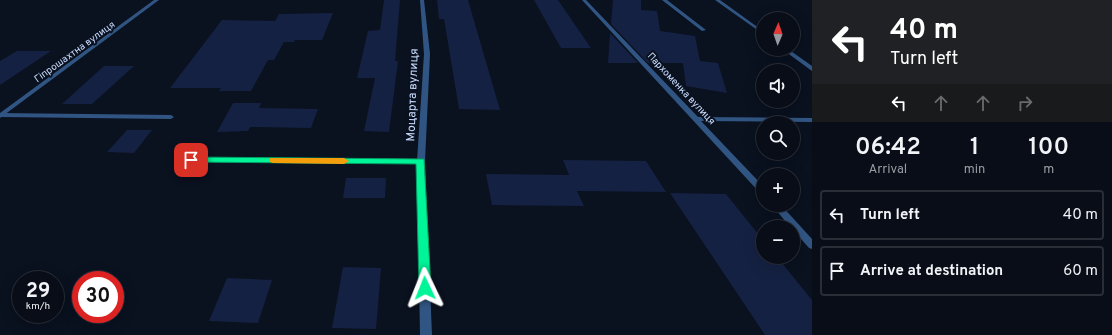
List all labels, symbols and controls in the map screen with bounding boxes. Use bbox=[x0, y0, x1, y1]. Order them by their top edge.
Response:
north arrow bbox=[756, 12, 800, 56]
map controls bbox=[756, 12, 800, 264]
text: 40 m bbox=[890, 13, 958, 49]
icon: left bbox=[824, 16, 876, 68]
street label: Гіпрошахтна вулиця bbox=[32, 18, 118, 86]
street label: Моцарта вулиця bbox=[403, 48, 423, 142]
text: Turn left bbox=[890, 48, 958, 71]
street label: Пархоменка вулиця bbox=[644, 50, 718, 128]
button: sound bbox=[756, 64, 800, 108]
icon: left bbox=[888, 92, 910, 114]
icon: ahead bbox=[930, 92, 952, 114]
icon: ahead bbox=[972, 92, 994, 114]
icon: right bbox=[1014, 92, 1036, 114]
button: search bbox=[756, 116, 800, 160]
text: 06:42 bbox=[855, 133, 921, 163]
text: 1 bbox=[970, 133, 979, 163]
text: 100 bbox=[1028, 133, 1069, 163]
pin bbox=[174, 143, 208, 177]
icon: arrive bbox=[180, 149, 202, 171]
text: Arrival bbox=[869, 162, 907, 178]
text: min bbox=[964, 162, 985, 178]
text: m bbox=[1043, 162, 1054, 178]
button: + bbox=[756, 168, 800, 212]
icon: left bbox=[826, 204, 848, 226]
text: Turn left bbox=[860, 206, 920, 225]
text: 40 m bbox=[1063, 206, 1098, 225]
button: − bbox=[756, 220, 800, 264]
icon: arrive bbox=[826, 260, 848, 282]
text: Arrive at destination bbox=[860, 262, 1003, 281]
text: 60 m bbox=[1063, 262, 1098, 281]
position arrow bbox=[404, 267, 446, 309]
speed limit sign: 30 bbox=[72, 271, 124, 323]
text: 29 bbox=[26, 279, 50, 305]
text: km/h bbox=[26, 300, 50, 313]

